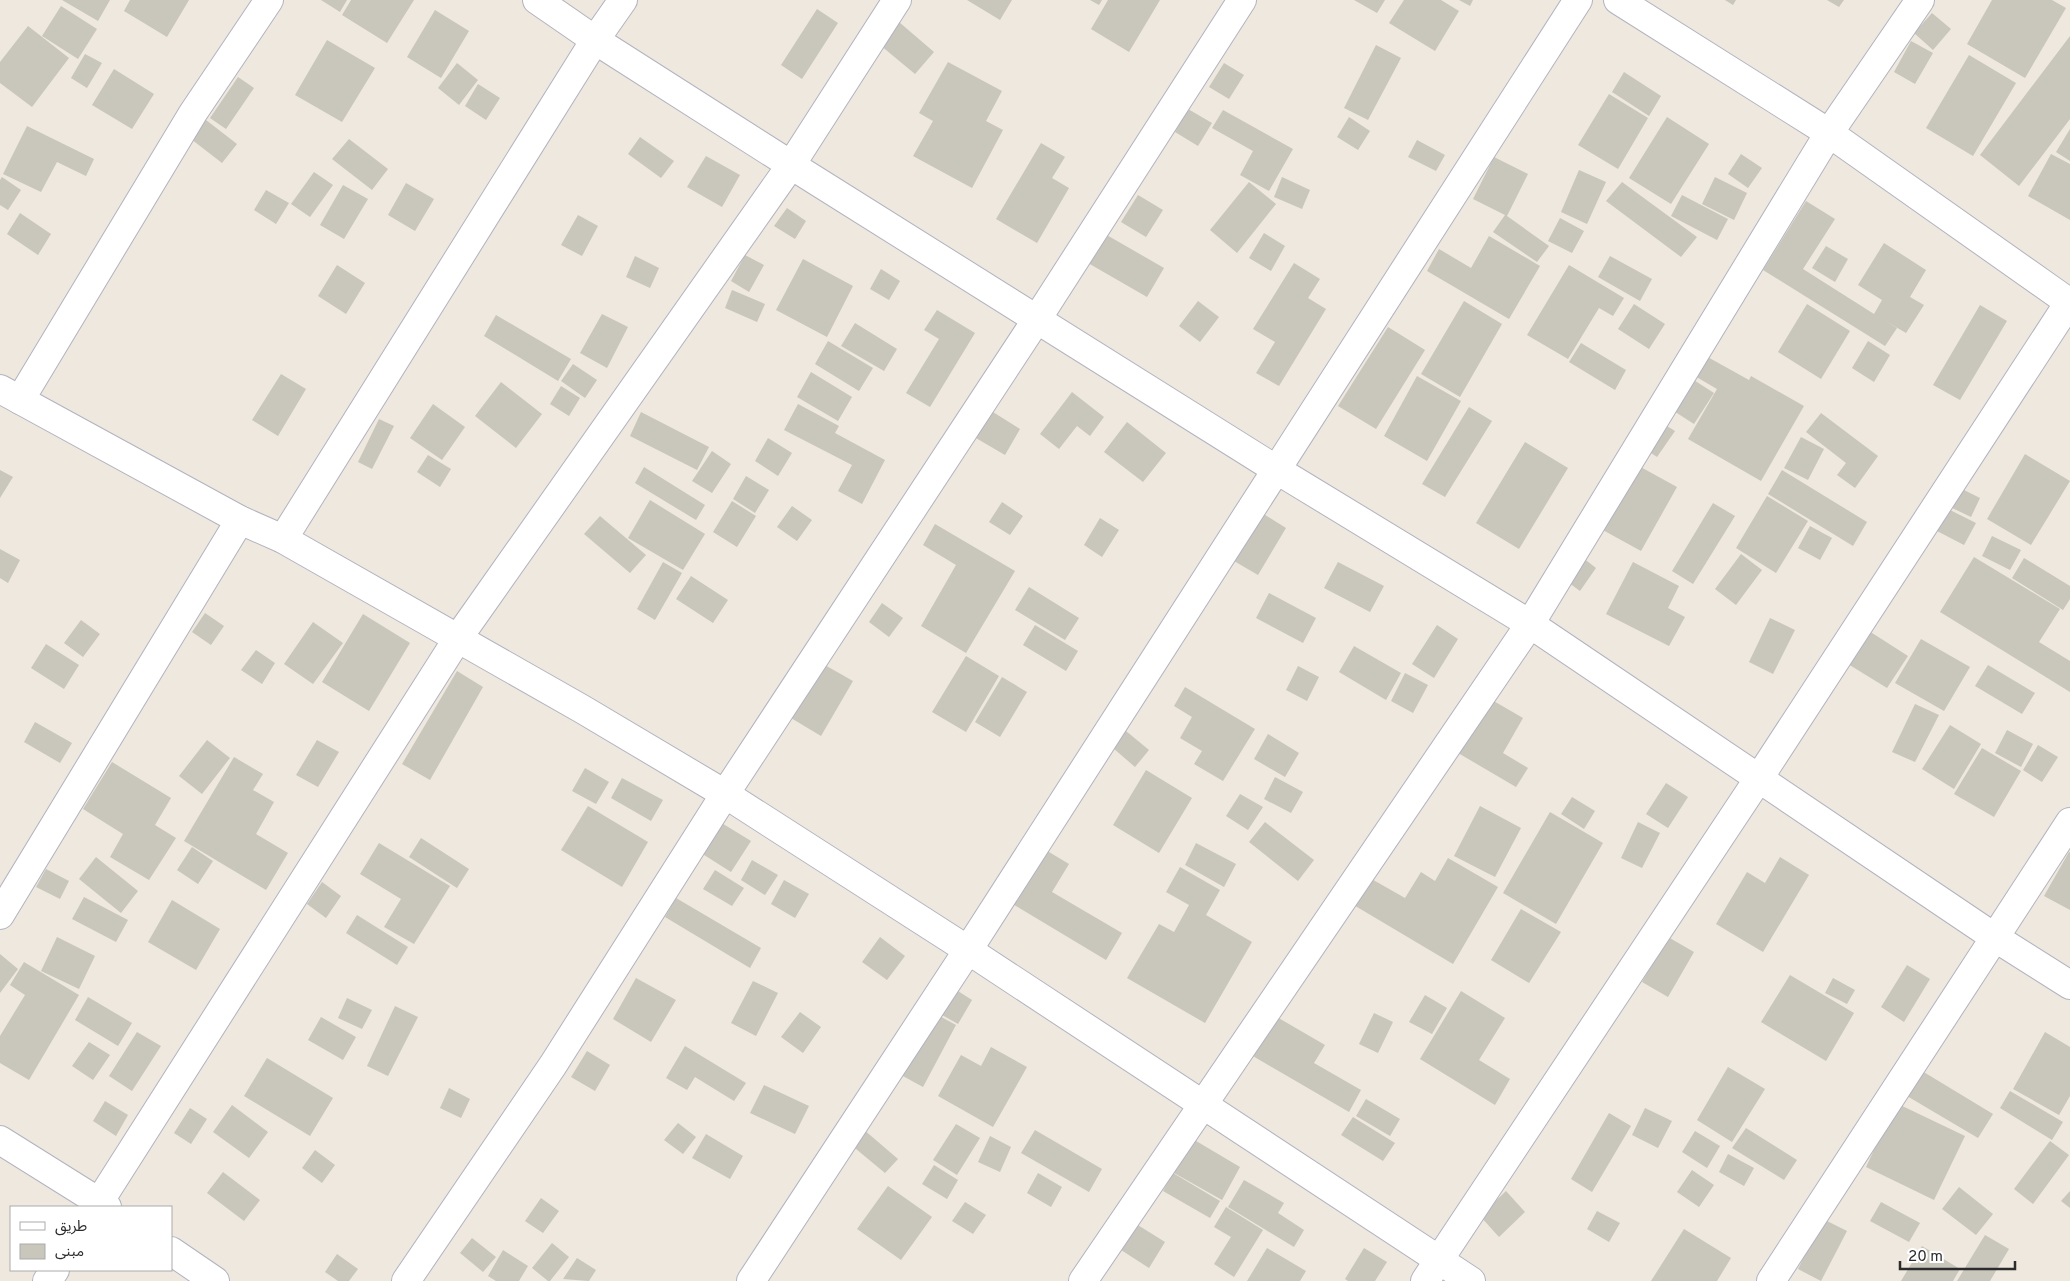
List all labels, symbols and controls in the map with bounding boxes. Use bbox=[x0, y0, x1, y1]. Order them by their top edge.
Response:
legend bbox=[10, 1206, 172, 1271]
text: طريق bbox=[55, 1218, 87, 1237]
scale bar bbox=[1900, 1238, 2015, 1270]
text: مبنى bbox=[55, 1243, 84, 1262]
text: 20 m bbox=[1908, 1248, 1943, 1267]

